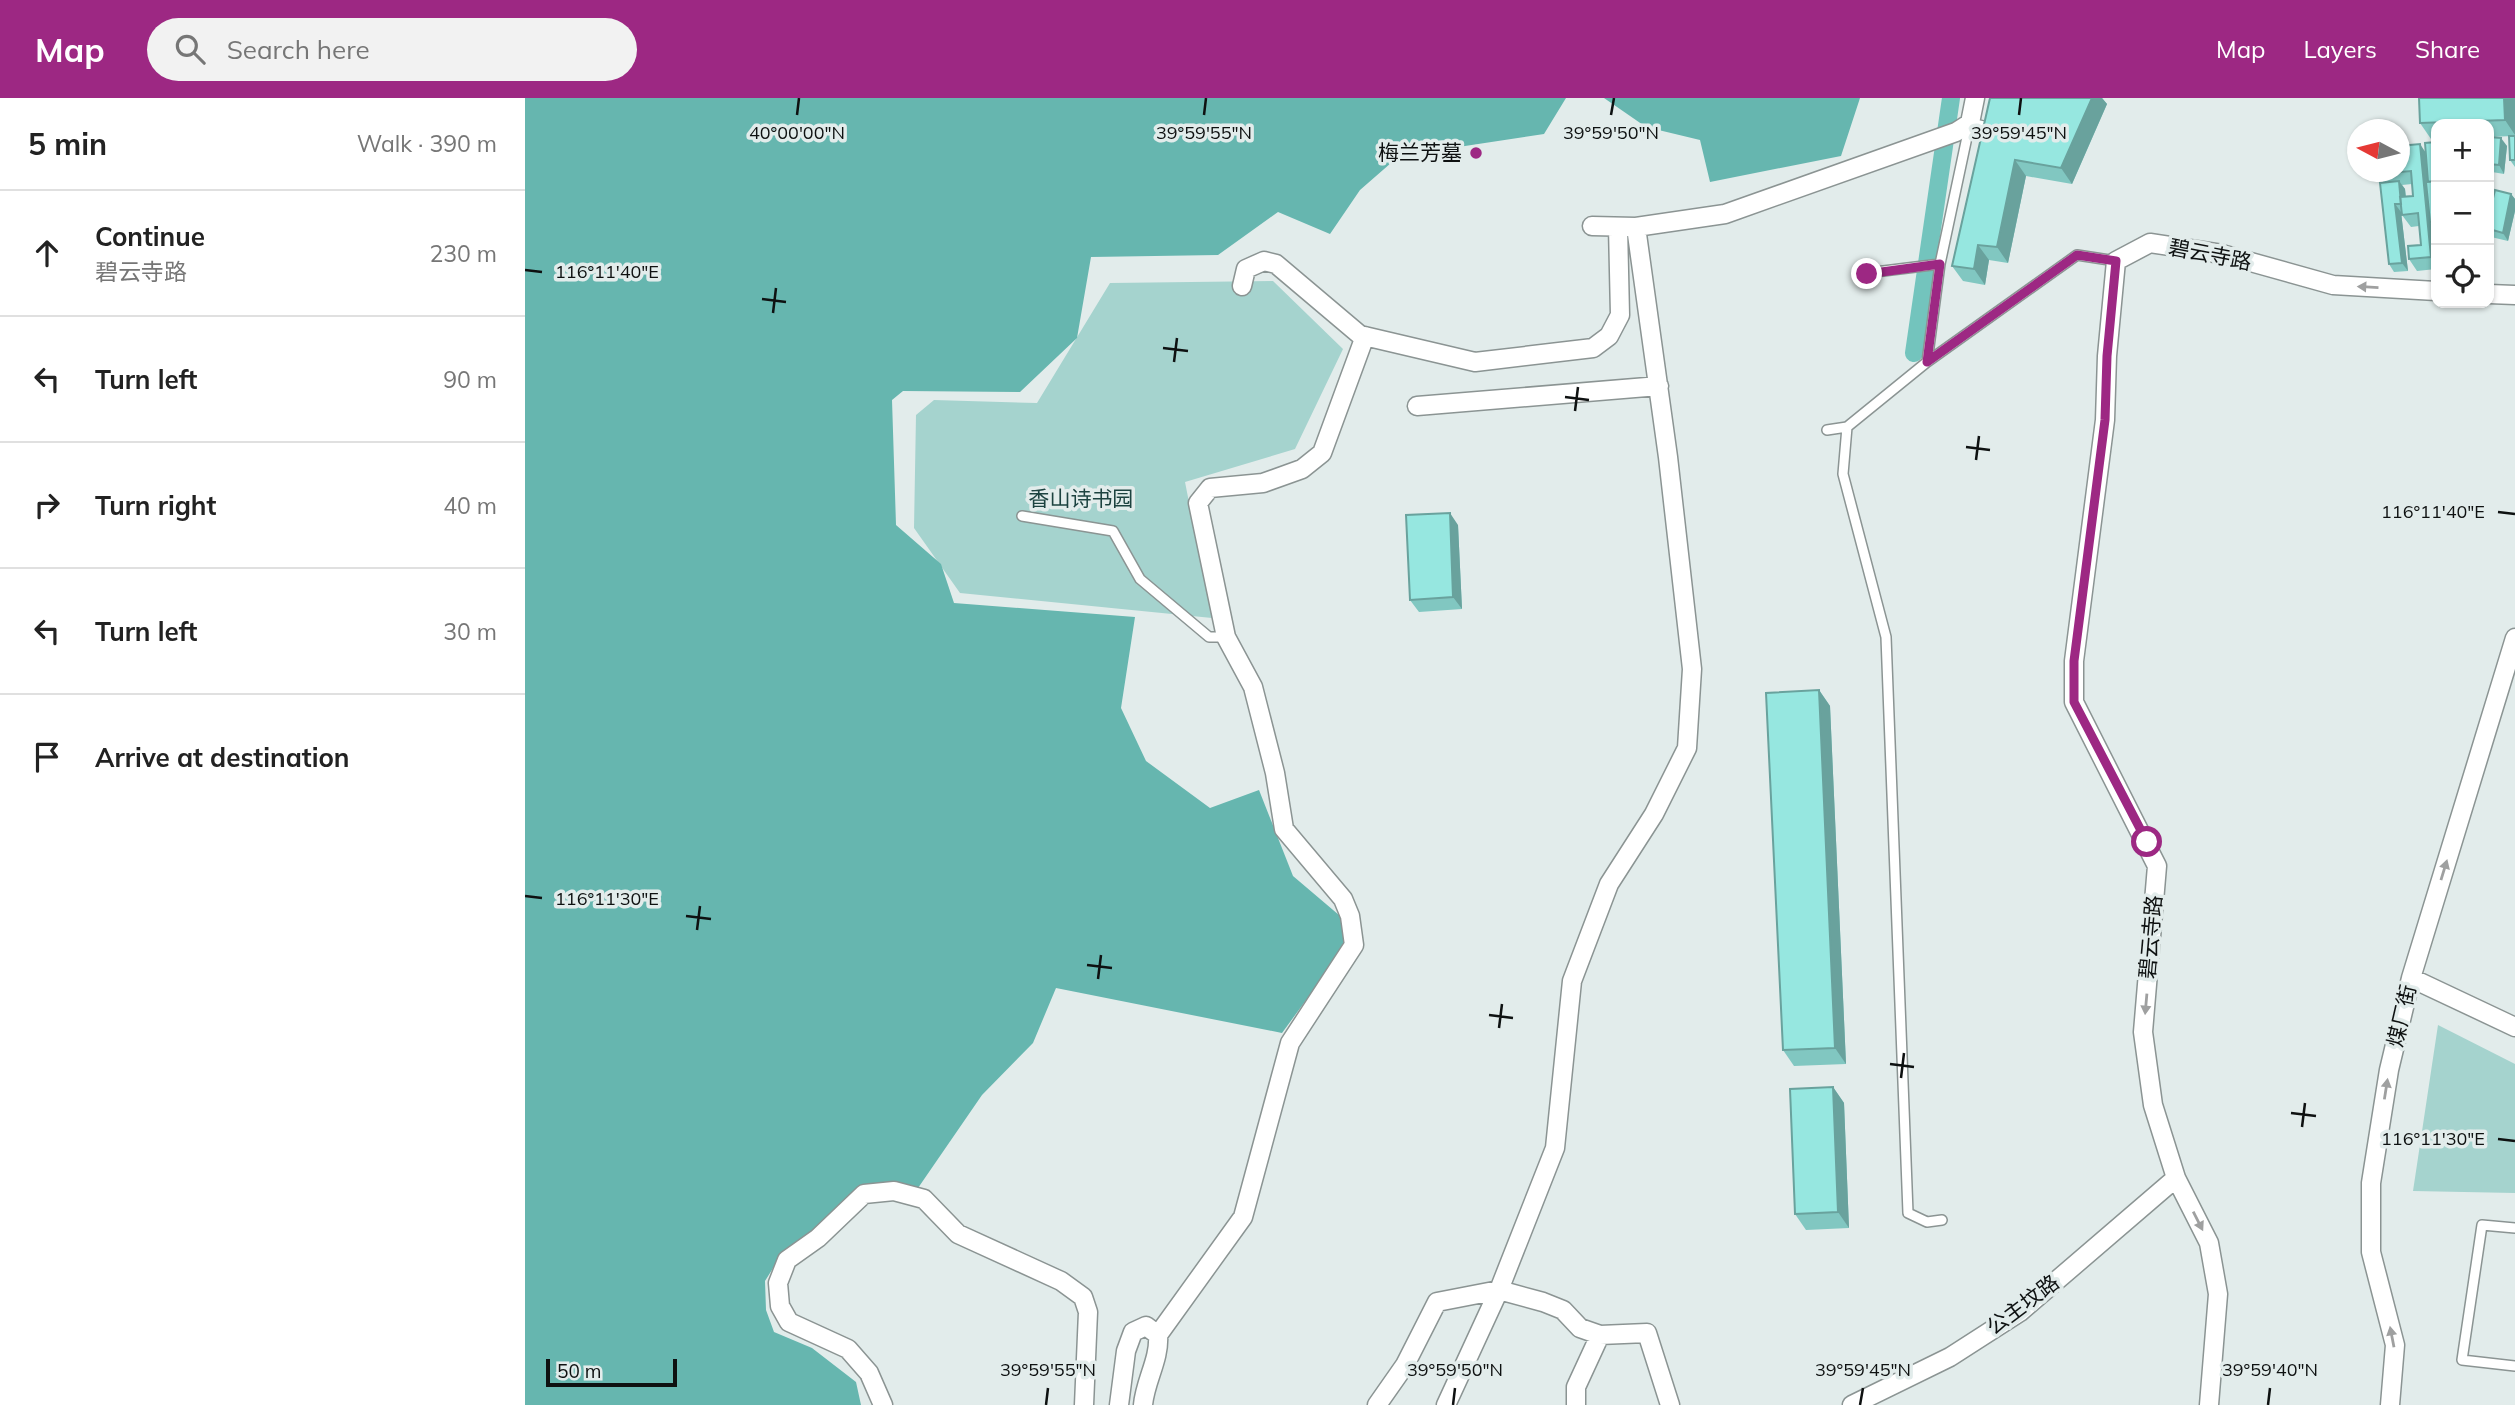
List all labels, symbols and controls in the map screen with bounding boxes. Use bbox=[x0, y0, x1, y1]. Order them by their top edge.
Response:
search box bbox=[147, 18, 637, 81]
text: Map bbox=[35, 29, 105, 70]
icon: search bbox=[171, 30, 209, 68]
text: Search here bbox=[227, 33, 370, 66]
text: Map bbox=[2216, 34, 2265, 64]
text: Layers bbox=[2303, 34, 2377, 64]
text: Share bbox=[2415, 34, 2480, 64]
north arrow bbox=[2347, 119, 2410, 182]
map controls bbox=[2431, 119, 2494, 308]
button: + bbox=[2431, 119, 2494, 182]
text: 40°00'00"N bbox=[749, 121, 845, 144]
text: 39°59'55"N bbox=[1156, 121, 1252, 144]
text: 39°59'50"N bbox=[1563, 121, 1659, 144]
text: 39°59'45"N bbox=[1971, 121, 2067, 144]
text: 5 min bbox=[28, 125, 107, 163]
text: Walk · 390 m bbox=[357, 129, 497, 158]
place label: 梅兰芳墓 bbox=[1378, 139, 1462, 165]
marker: 梅兰芳墓 bbox=[1468, 145, 1484, 161]
button: − bbox=[2431, 182, 2494, 245]
text: Continue bbox=[95, 220, 205, 253]
street label: 碧云寺路 bbox=[2166, 233, 2254, 275]
icon: ahead bbox=[28, 234, 66, 272]
text: 230 m bbox=[429, 239, 497, 268]
button: locate bbox=[2431, 245, 2494, 308]
text: 碧云寺路 bbox=[95, 257, 187, 286]
route end bbox=[1851, 258, 1882, 289]
text: 116°11'40"E bbox=[555, 260, 659, 283]
one-way arrow bbox=[2357, 281, 2379, 292]
icon: left bbox=[28, 360, 66, 398]
text: Turn left bbox=[95, 363, 197, 396]
text: 90 m bbox=[443, 365, 497, 394]
park label: 香山诗书园 bbox=[1029, 485, 1134, 511]
icon: right bbox=[28, 486, 66, 524]
text: Turn right bbox=[95, 489, 216, 522]
text: 40 m bbox=[443, 491, 497, 520]
text: 116°11'40"E bbox=[2381, 500, 2485, 523]
icon: left bbox=[28, 612, 66, 650]
text: Turn left bbox=[95, 615, 197, 648]
text: 30 m bbox=[443, 617, 497, 646]
icon: arrive bbox=[28, 738, 66, 776]
text: Arrive at destination bbox=[95, 741, 350, 774]
route start bbox=[2131, 826, 2162, 857]
one-way arrow bbox=[2440, 859, 2450, 880]
text: 116°11'30"E bbox=[555, 887, 659, 910]
street label: 碧云寺路 bbox=[2133, 894, 2167, 980]
street label: 煤厂街 bbox=[2381, 982, 2421, 1049]
one-way arrow bbox=[2140, 993, 2151, 1015]
one-way arrow bbox=[2381, 1078, 2392, 1100]
text: 116°11'30"E bbox=[2381, 1127, 2485, 1150]
one-way arrow bbox=[2192, 1212, 2204, 1231]
street label: 公主坟路 bbox=[1981, 1269, 2064, 1340]
one-way arrow bbox=[2387, 1326, 2398, 1348]
scale bar bbox=[546, 1356, 677, 1388]
text: 39°59'55"N bbox=[1000, 1358, 1096, 1381]
text: 39°59'50"N bbox=[1407, 1358, 1503, 1381]
text: 39°59'45"N bbox=[1815, 1358, 1911, 1381]
text: 39°59'40"N bbox=[2222, 1358, 2318, 1381]
text: 50 m bbox=[557, 1359, 601, 1383]

